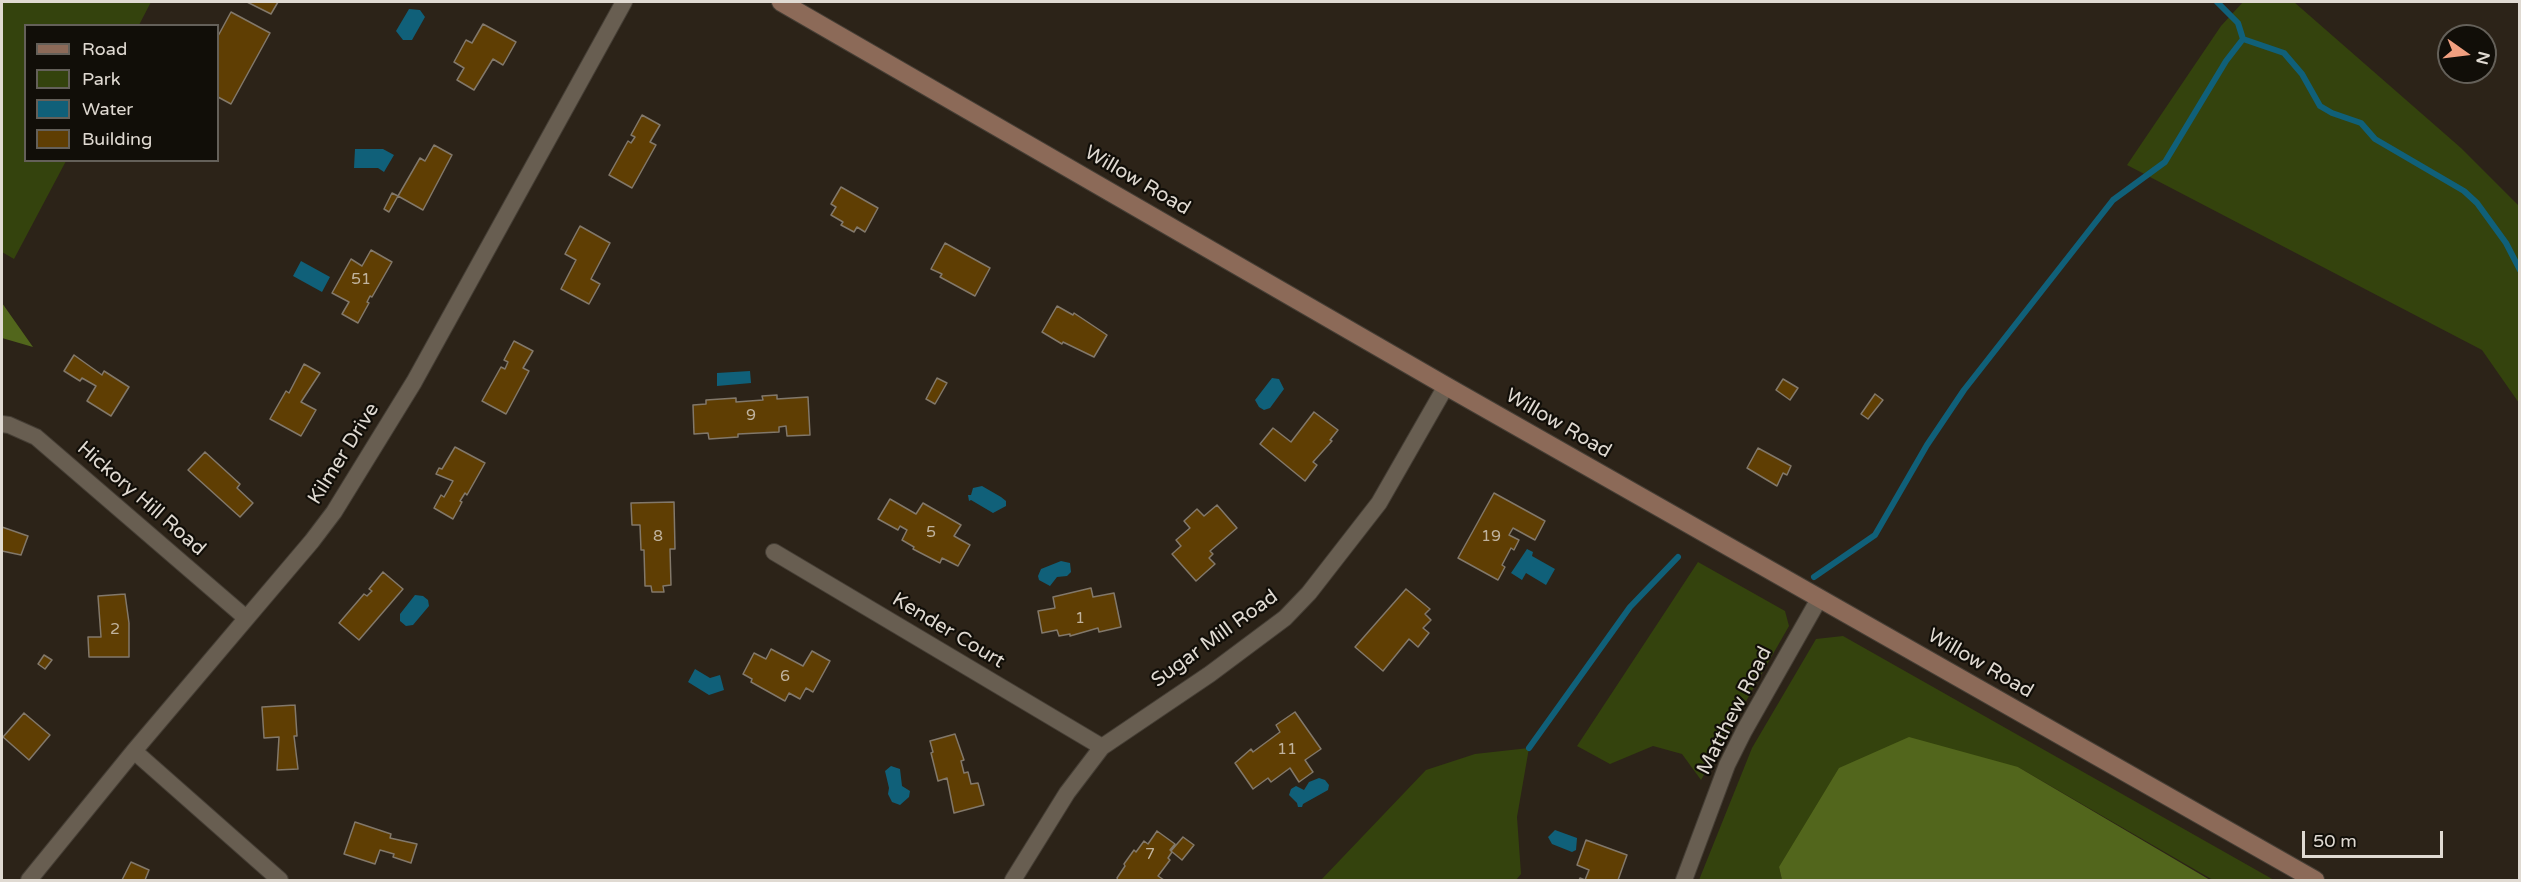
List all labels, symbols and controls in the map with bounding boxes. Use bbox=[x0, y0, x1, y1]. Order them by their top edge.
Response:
legend bbox=[24, 24, 219, 162]
north arrow bbox=[2437, 24, 2497, 84]
text: Road bbox=[82, 38, 127, 60]
text: N bbox=[2471, 49, 2494, 67]
text: Park bbox=[82, 68, 120, 90]
text: Water bbox=[82, 98, 133, 120]
text: Building bbox=[82, 128, 152, 150]
street label: Willow Road bbox=[1080, 141, 1194, 221]
house number: 51 bbox=[351, 270, 371, 290]
street label: Willow Road bbox=[1501, 384, 1615, 464]
street label: Kilmer Drive bbox=[303, 399, 385, 509]
house number: 9 bbox=[746, 406, 756, 426]
street label: Hickory Hill Road bbox=[72, 437, 210, 561]
house number: 5 bbox=[926, 523, 936, 543]
house number: 8 bbox=[653, 527, 663, 547]
house number: 19 bbox=[1481, 527, 1501, 547]
street label: Sugar Mill Road bbox=[1147, 585, 1283, 693]
street label: Kender Court bbox=[887, 588, 1009, 674]
house number: 1 bbox=[1075, 609, 1085, 629]
house number: 2 bbox=[110, 620, 120, 640]
street label: Willow Road bbox=[1923, 624, 2037, 704]
street label: Matthew Road bbox=[1692, 643, 1778, 779]
house number: 6 bbox=[780, 667, 790, 687]
house number: 11 bbox=[1277, 740, 1297, 760]
scale bar bbox=[2305, 819, 2446, 857]
text: 50 m bbox=[2313, 830, 2357, 852]
house number: 7 bbox=[1145, 845, 1155, 865]

